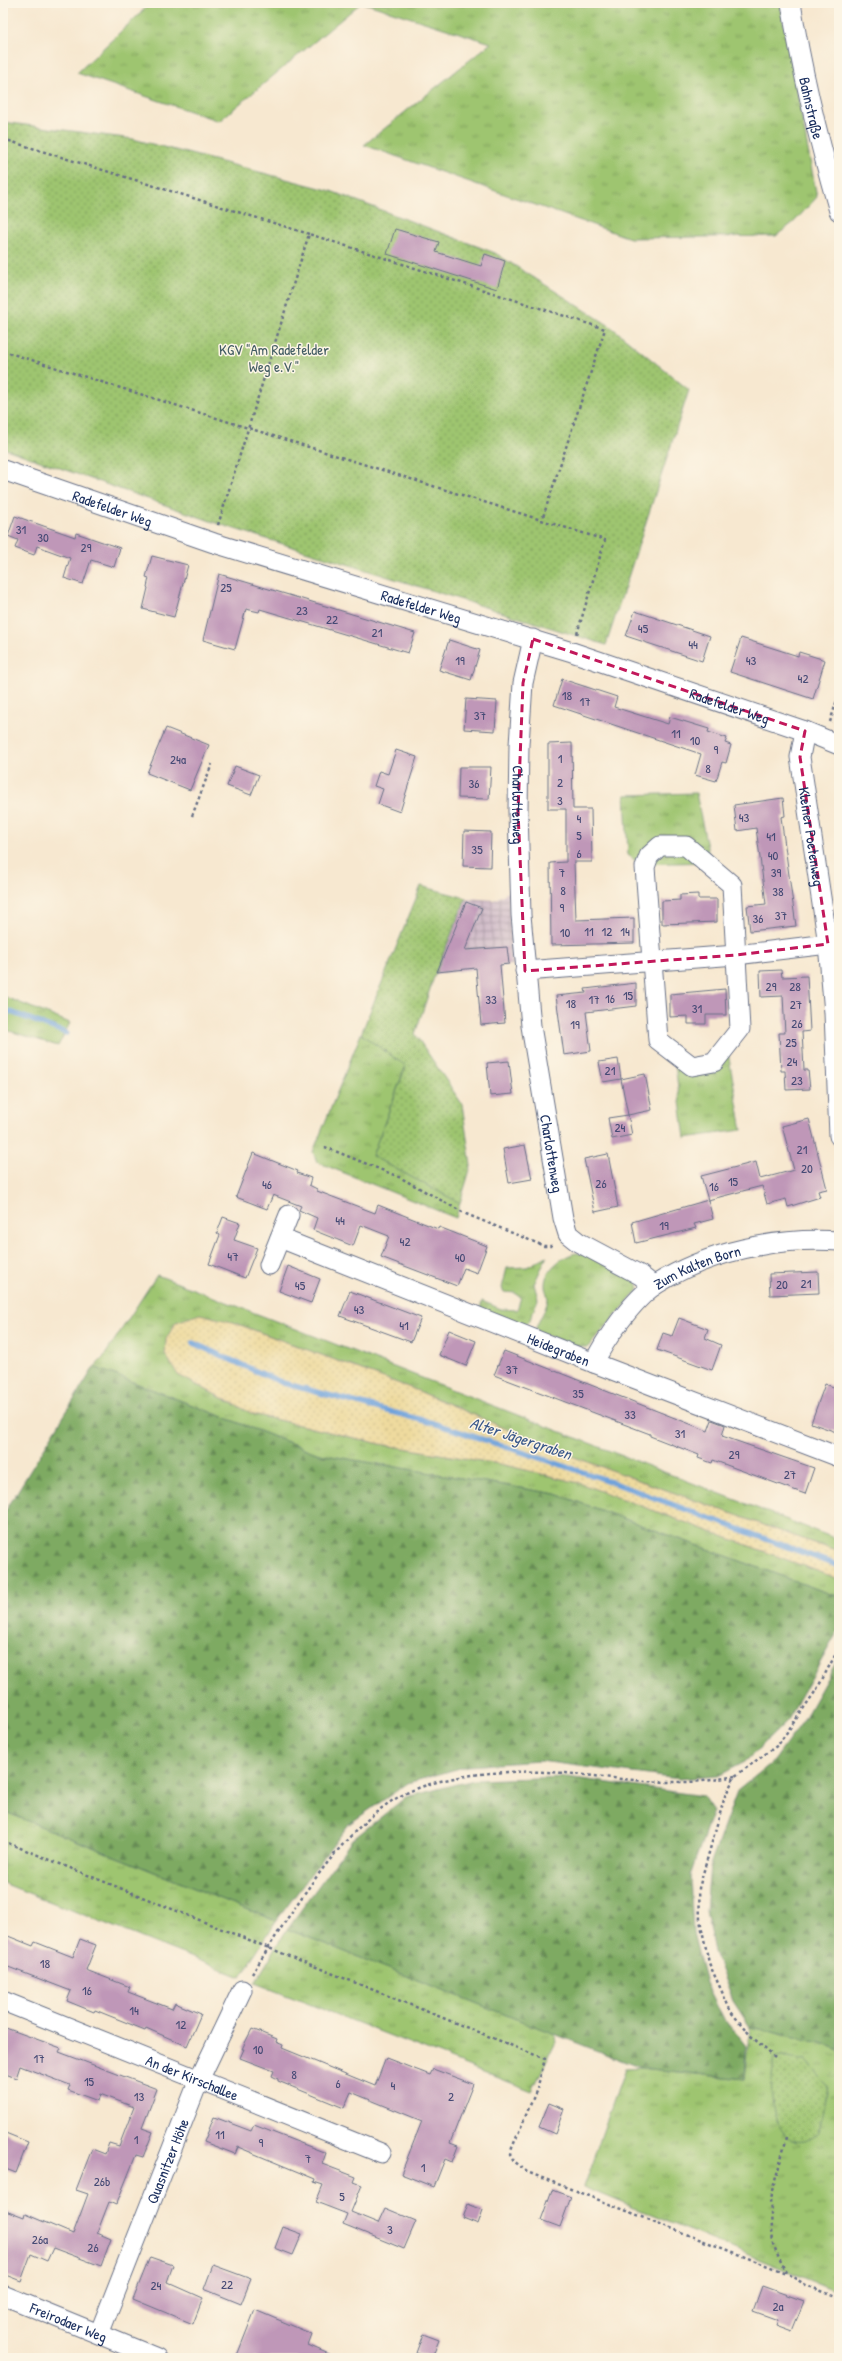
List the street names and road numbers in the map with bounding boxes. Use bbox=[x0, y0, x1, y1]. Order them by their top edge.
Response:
street label: Bahnstraße bbox=[794, 75, 829, 141]
street label: Radefelder Weg bbox=[70, 484, 156, 532]
street label: Radefelder Weg bbox=[379, 584, 464, 628]
street label: Radefelder Weg bbox=[687, 682, 773, 729]
street label: Charlottenweg bbox=[507, 765, 529, 845]
street label: Kleiner Poetenweg bbox=[794, 786, 830, 888]
street label: Charlottenweg bbox=[535, 1113, 569, 1194]
street label: Zum Kalten Born bbox=[649, 1239, 743, 1294]
street label: Heidegraben bbox=[524, 1327, 593, 1371]
street label: An der Kirschallee bbox=[143, 2049, 242, 2105]
street label: Quasnitzer Höhe bbox=[141, 2115, 193, 2207]
street label: Freirodaer Weg bbox=[26, 2296, 111, 2347]

